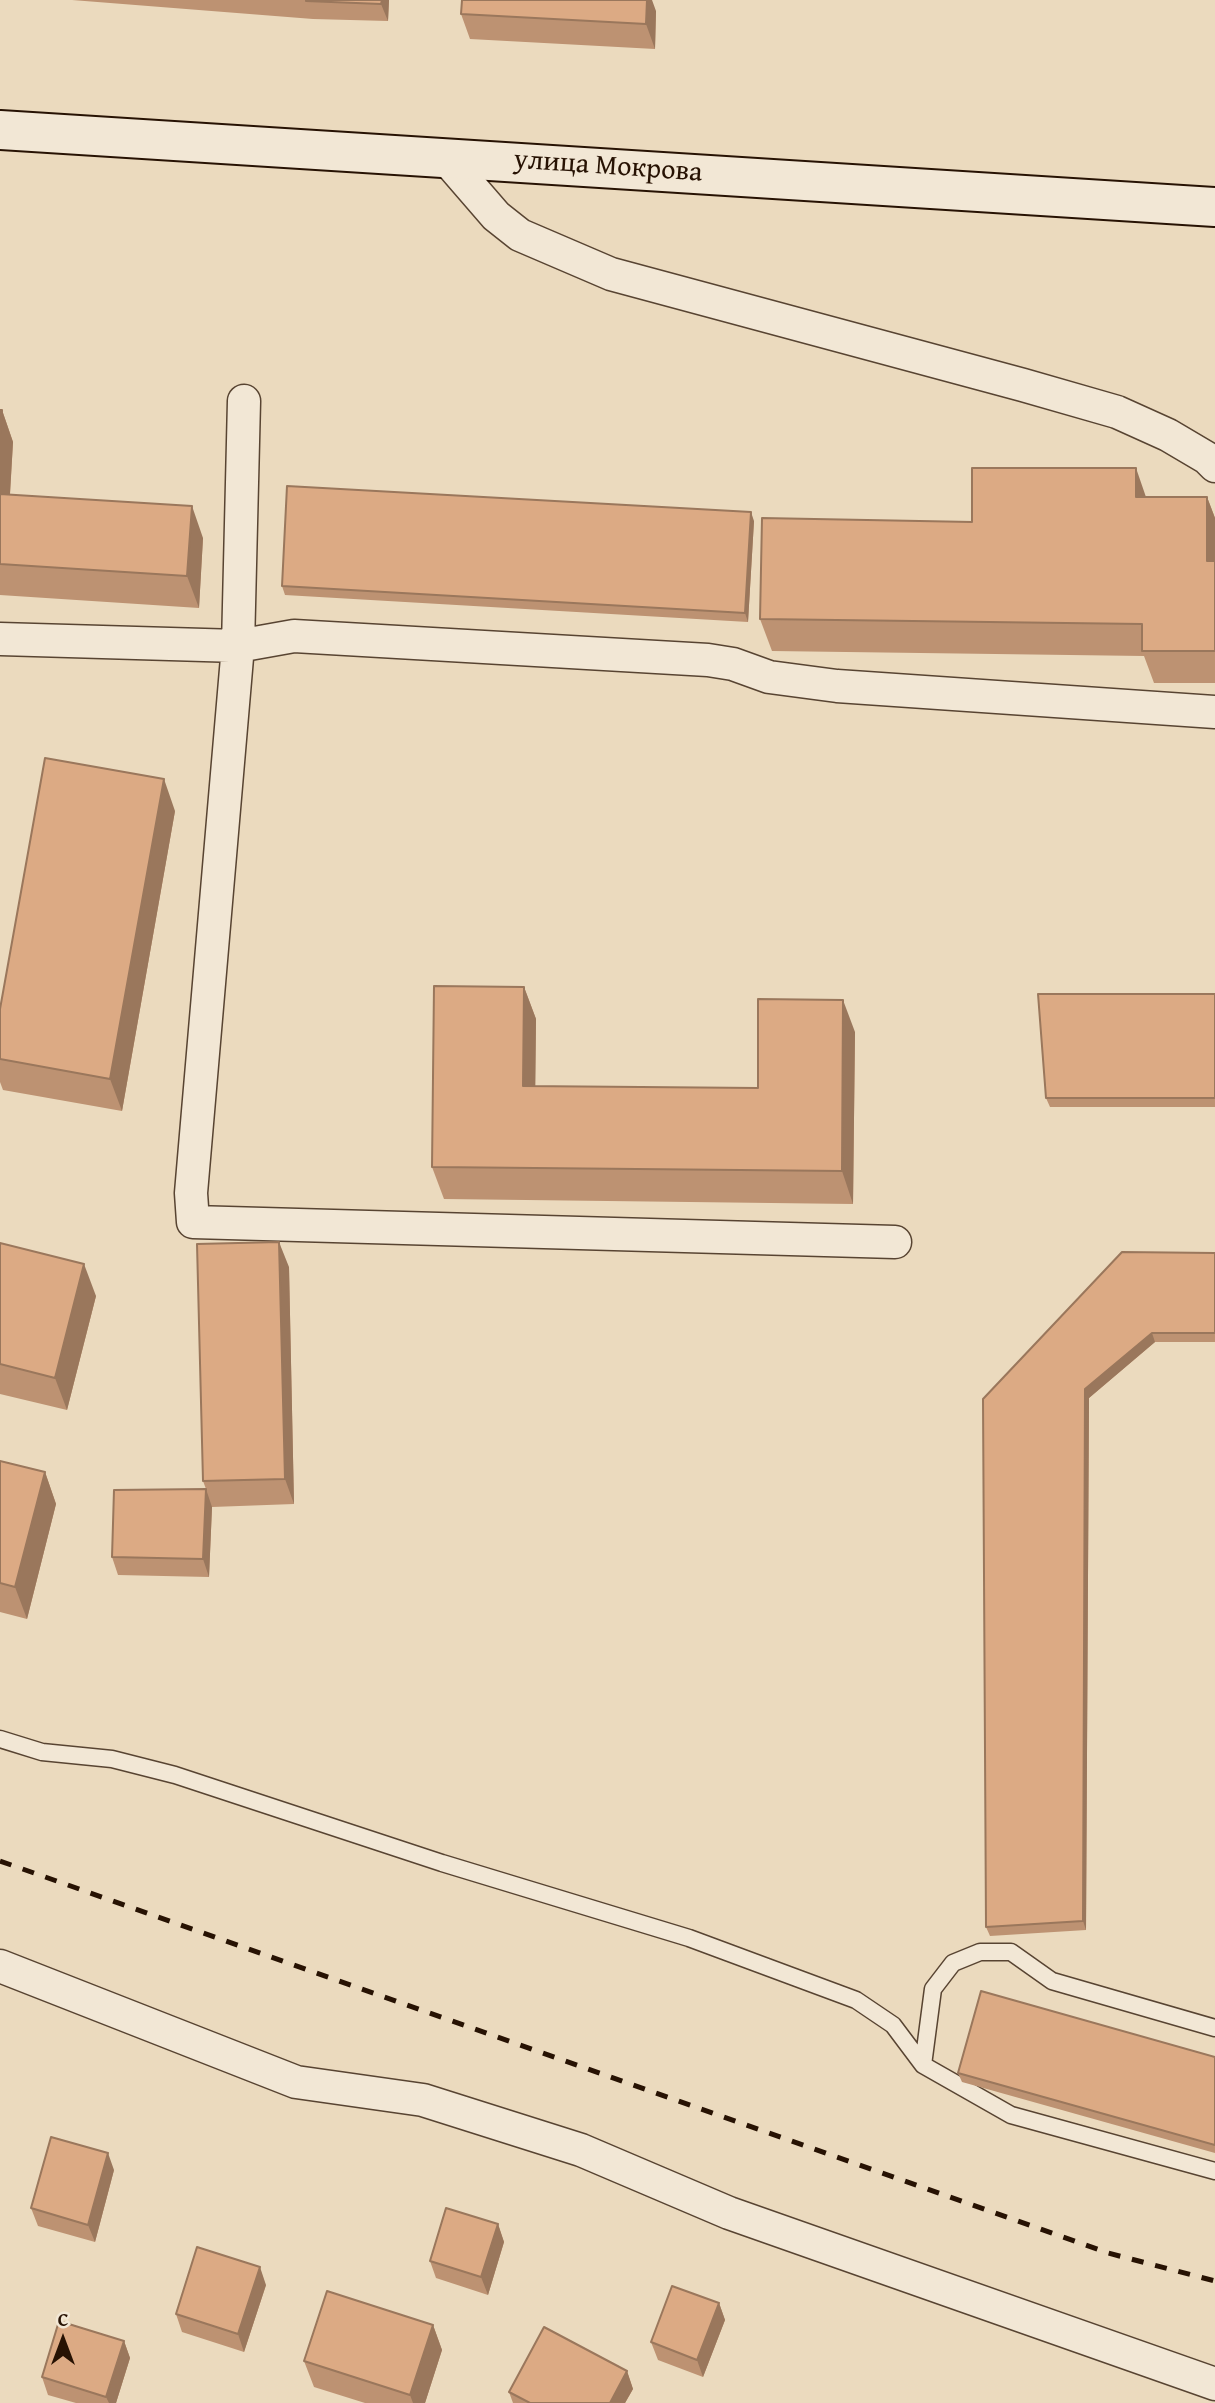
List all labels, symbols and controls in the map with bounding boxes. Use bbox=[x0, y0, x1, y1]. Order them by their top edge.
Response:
street label: улица Мокрова bbox=[513, 144, 703, 190]
north arrow bbox=[28, 2305, 98, 2375]
text: С bbox=[58, 2305, 68, 2333]

